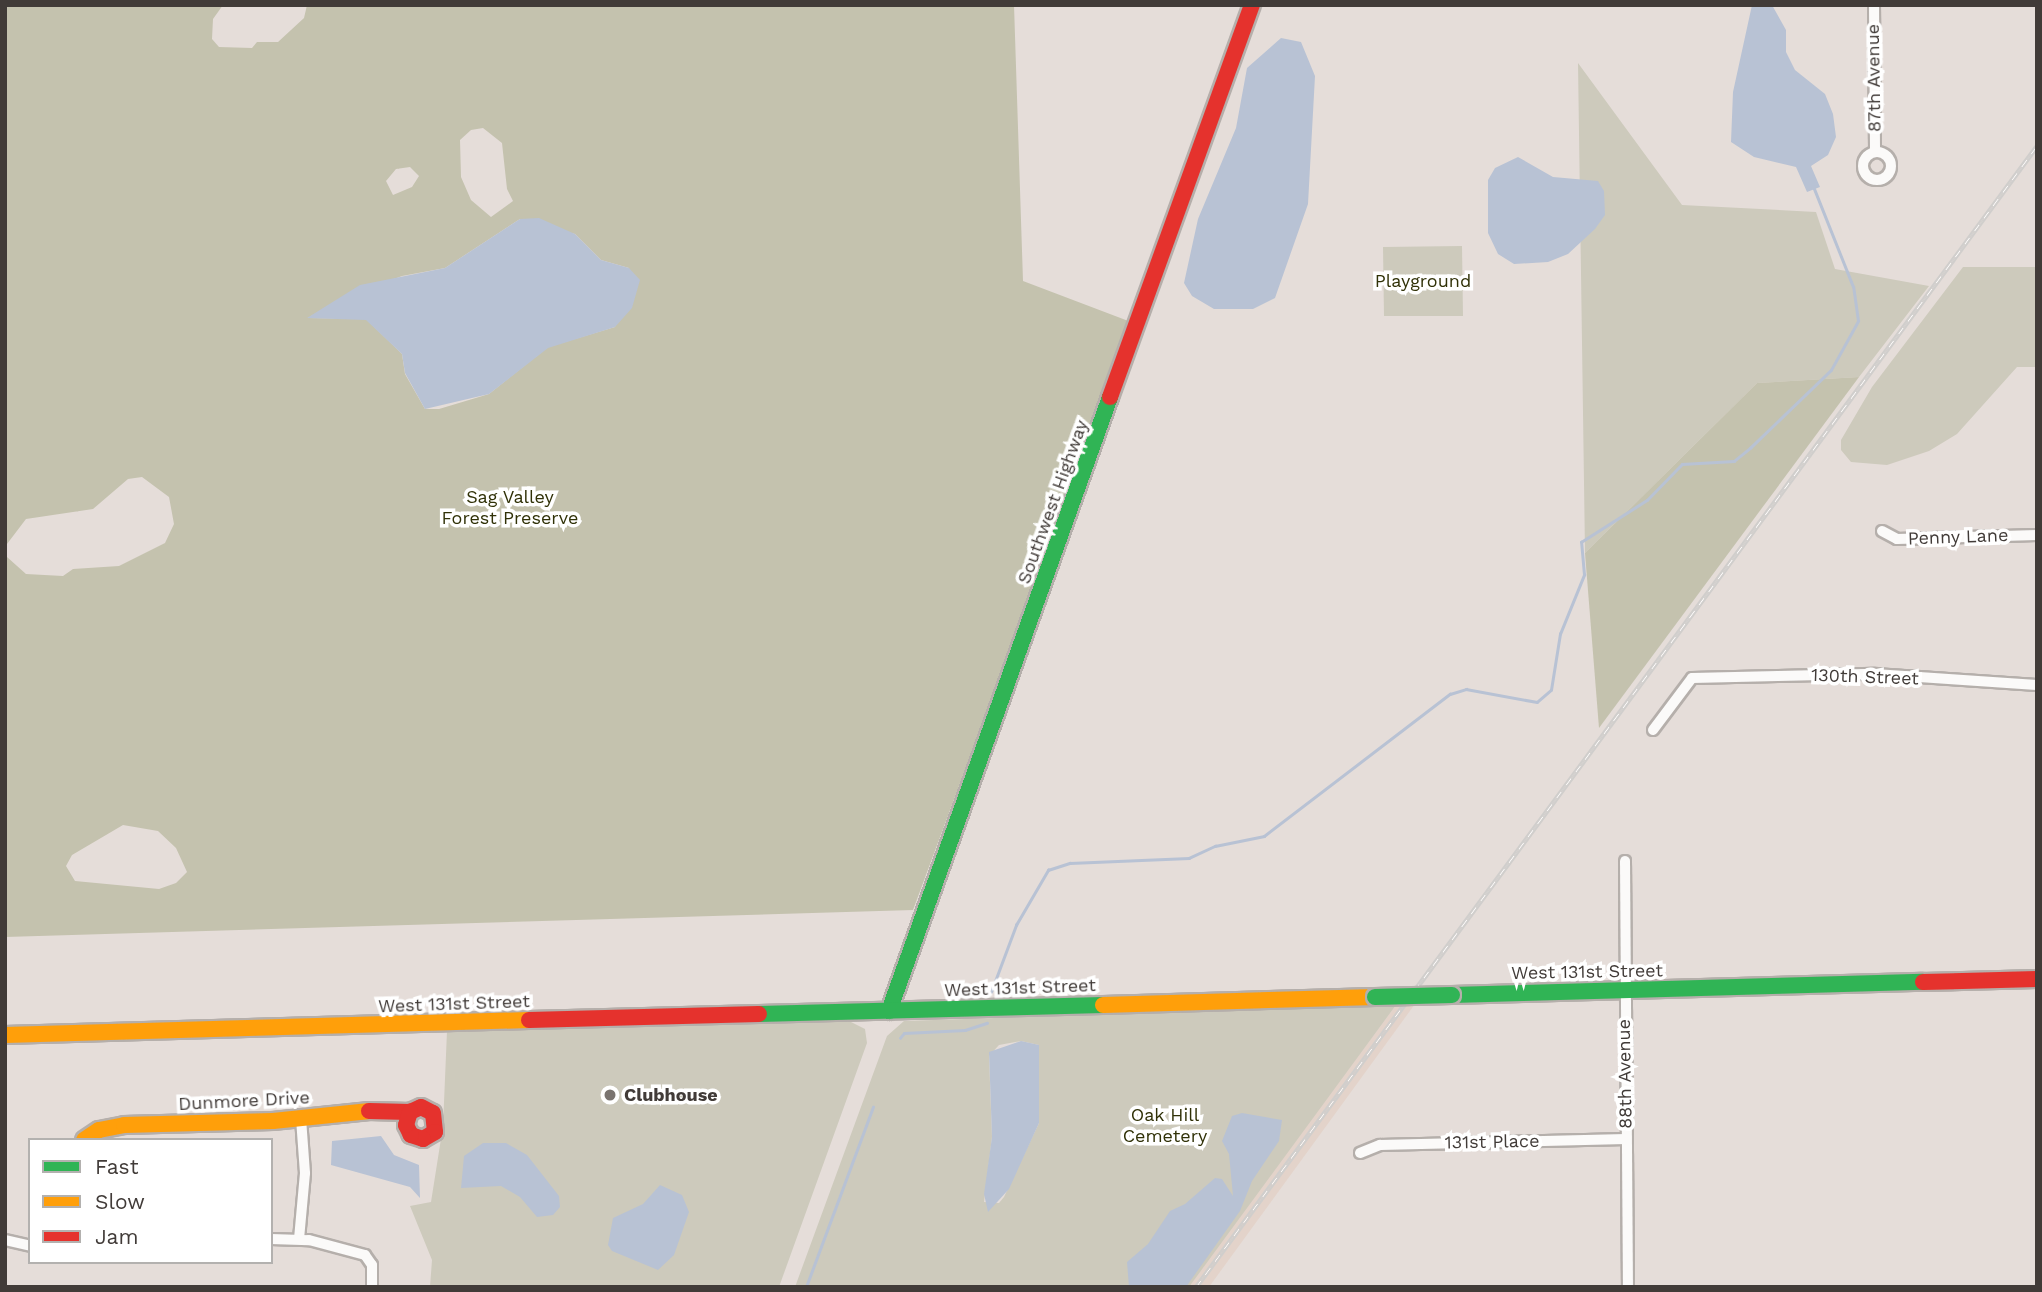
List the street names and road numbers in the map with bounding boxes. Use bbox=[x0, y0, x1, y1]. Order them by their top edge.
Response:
street label: 87th Avenue bbox=[1862, 23, 1886, 133]
street label: Southwest Highway bbox=[1013, 417, 1093, 587]
street label: Penny Lane bbox=[1907, 524, 2009, 550]
street label: 130th Street bbox=[1811, 664, 1919, 690]
street label: West 131st Street bbox=[1511, 960, 1663, 984]
street label: West 131st Street bbox=[944, 975, 1096, 1001]
street label: West 131st Street bbox=[378, 991, 530, 1017]
street label: 88th Avenue bbox=[1613, 1018, 1637, 1130]
street label: Dunmore Drive bbox=[178, 1087, 310, 1115]
street label: 131st Place bbox=[1444, 1130, 1540, 1154]

